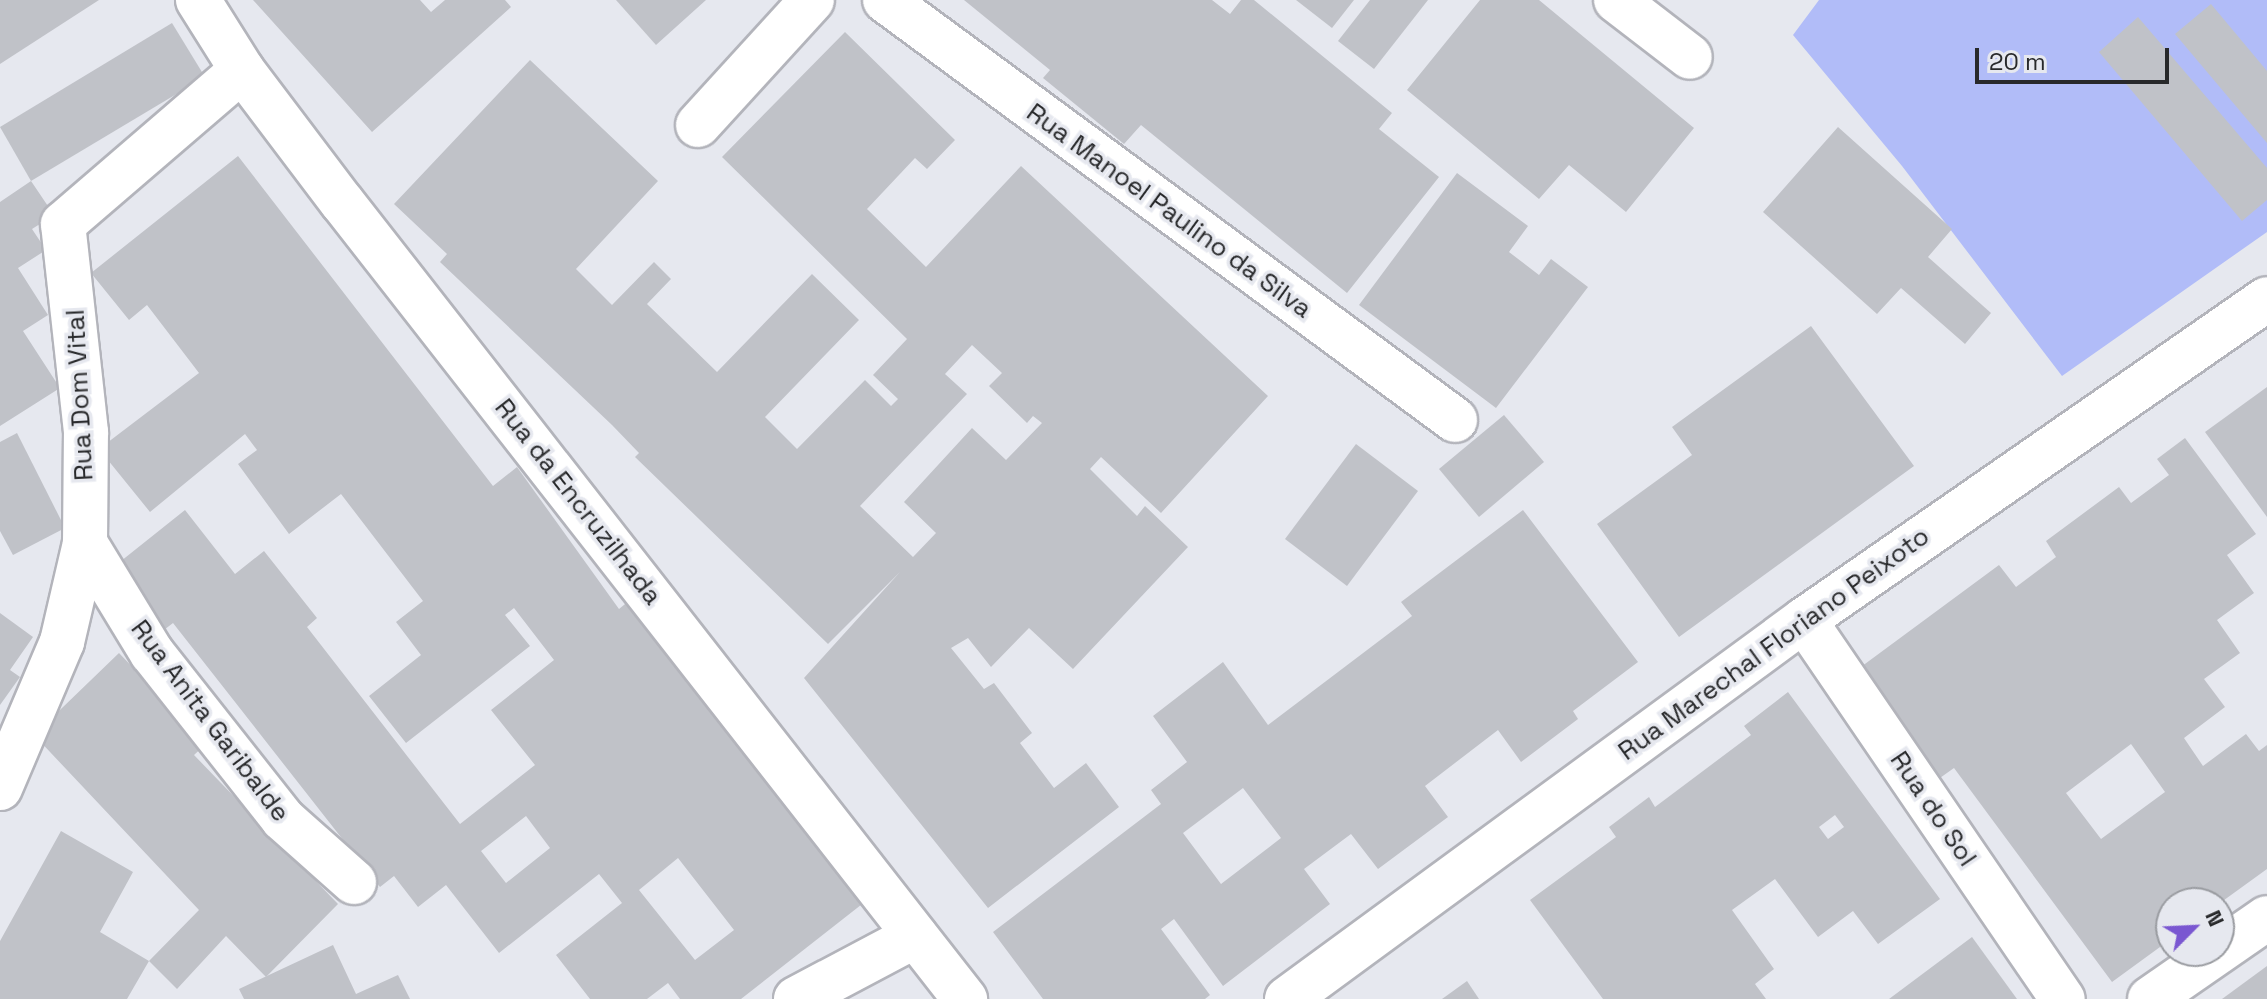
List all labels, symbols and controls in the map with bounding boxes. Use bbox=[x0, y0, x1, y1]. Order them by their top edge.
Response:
scale bar bbox=[1979, 32, 2173, 82]
text: 20 m bbox=[1989, 46, 2046, 77]
street label: Rua Manoel Paulino da Silva bbox=[1020, 97, 1318, 325]
street label: Rua Dom Vital bbox=[60, 308, 100, 482]
street label: Rua da Encruzilhada bbox=[488, 393, 668, 611]
street label: Rua Marechal Floriano Peixoto bbox=[1613, 521, 1935, 767]
street label: Rua Anita Garibalde bbox=[124, 614, 296, 828]
street label: Rua do Sol bbox=[1883, 746, 1983, 872]
north arrow bbox=[2155, 887, 2235, 967]
text: N bbox=[2199, 906, 2231, 930]

